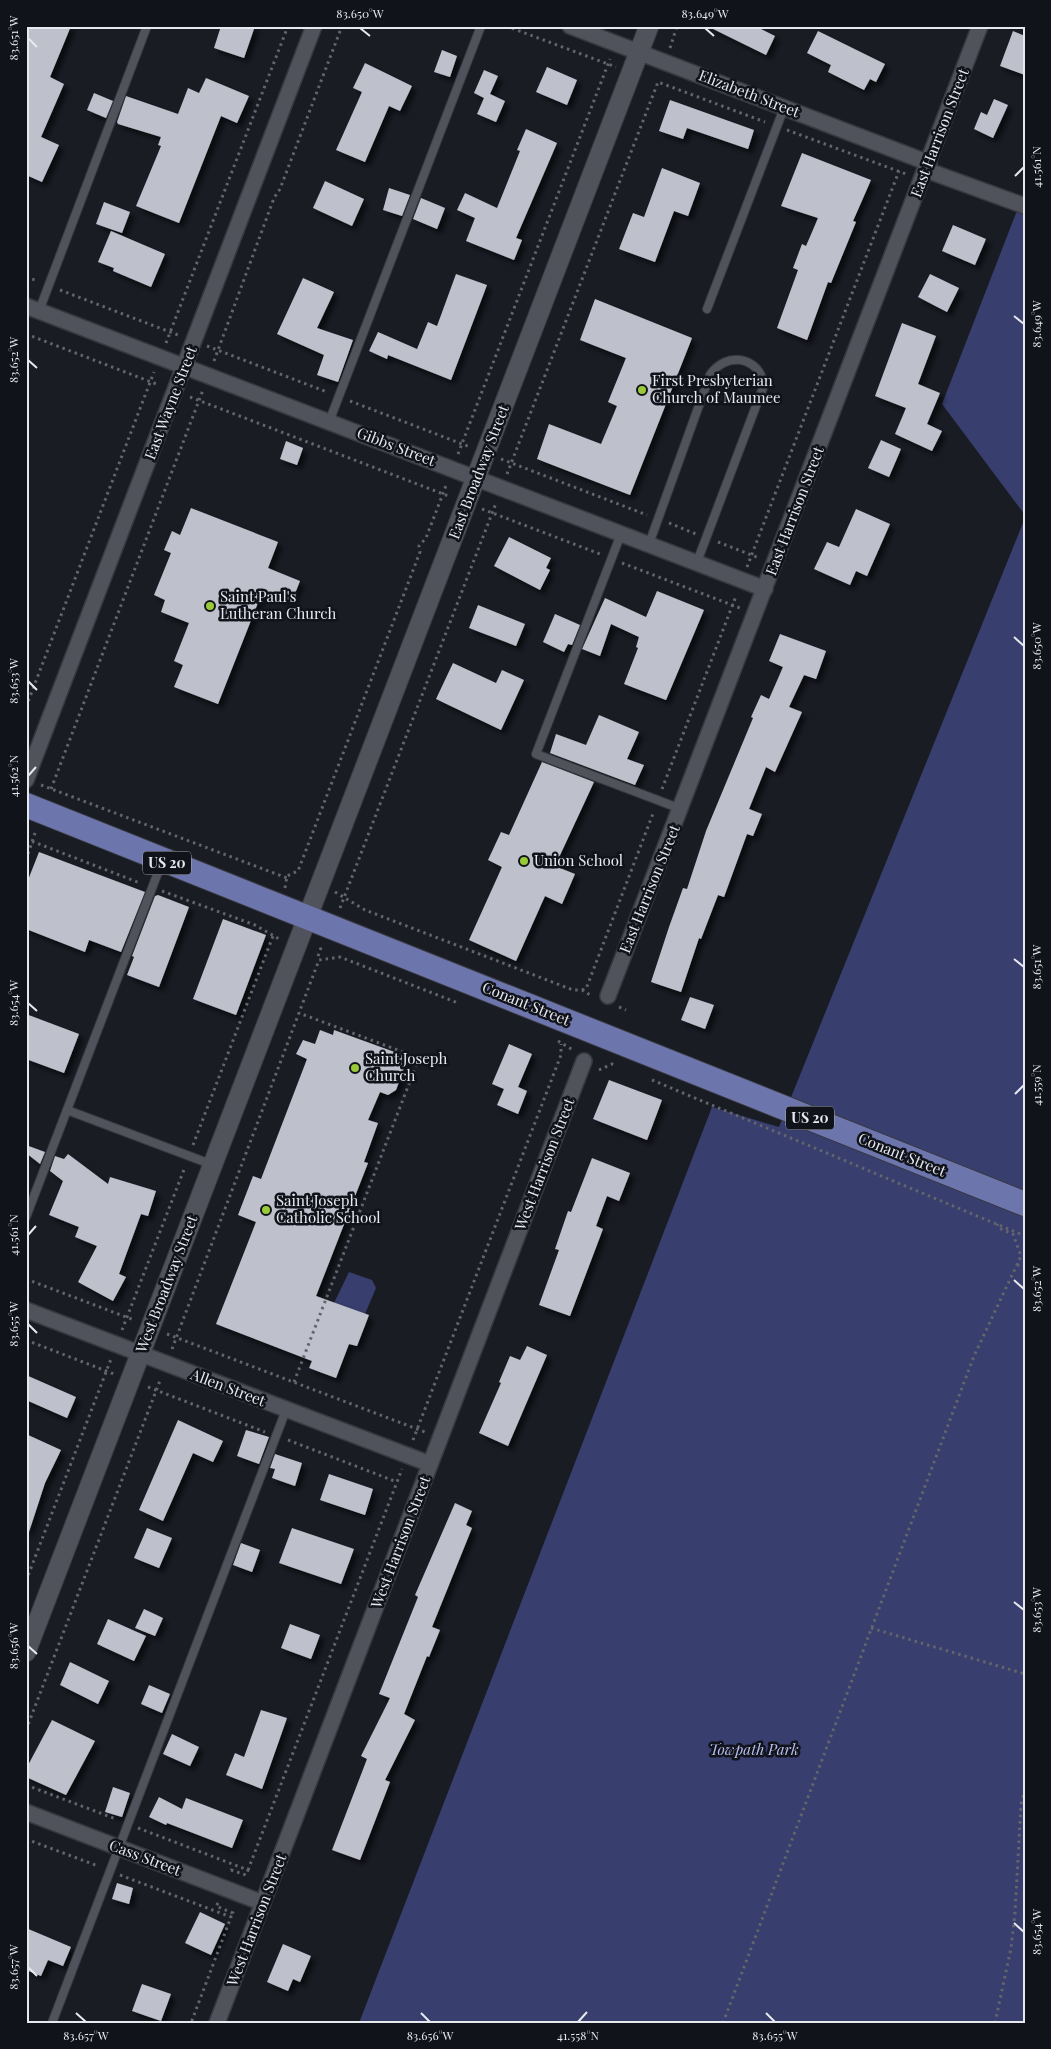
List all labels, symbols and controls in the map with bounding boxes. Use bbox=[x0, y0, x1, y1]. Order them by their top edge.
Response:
text: 83.650°W bbox=[336, 5, 384, 21]
text: 83.649°W bbox=[681, 5, 729, 21]
text: 83.651°W bbox=[5, 15, 21, 60]
street label: Elizabeth Street bbox=[696, 65, 803, 122]
street label: East Harrison Street bbox=[905, 65, 973, 200]
text: 41.561°N bbox=[1028, 146, 1044, 188]
text: 83.649°W bbox=[1028, 300, 1044, 348]
text: 83.652°W bbox=[5, 337, 21, 383]
street label: East Wayne Street bbox=[139, 342, 201, 462]
place label: First Presbyterian Church of Maumee bbox=[652, 370, 781, 407]
marker: First Presbyterian Church of Maumee bbox=[636, 384, 648, 396]
street label: East Broadway Street bbox=[443, 401, 513, 542]
street label: Gibbs Street bbox=[354, 422, 439, 470]
street label: East Harrison Street bbox=[760, 443, 828, 578]
place label: Saint Paul's Lutheran Church bbox=[220, 586, 337, 623]
marker: Saint Paul's Lutheran Church bbox=[204, 600, 216, 612]
text: 83.650°W bbox=[1028, 622, 1044, 670]
text: 83.653°W bbox=[5, 658, 21, 704]
text: 41.562°N bbox=[5, 754, 21, 797]
street label: East Harrison Street bbox=[614, 821, 684, 956]
place label: Union School bbox=[534, 850, 623, 870]
road number: US 20 bbox=[143, 851, 191, 874]
marker: Union School bbox=[518, 855, 530, 867]
text: 83.651°W bbox=[1028, 944, 1044, 989]
street label: Conant Street bbox=[480, 976, 574, 1030]
text: 83.654°W bbox=[5, 980, 21, 1026]
place label: Saint Joseph Church bbox=[365, 1048, 448, 1085]
marker: Saint Joseph Church bbox=[349, 1062, 361, 1074]
text: 41.559°N bbox=[1028, 1064, 1044, 1106]
street label: West Harrison Street bbox=[509, 1094, 579, 1234]
road number: US 20 bbox=[786, 1106, 834, 1130]
street label: Conant Street bbox=[856, 1127, 950, 1181]
place label: Saint Joseph Catholic School bbox=[276, 1190, 381, 1227]
marker: Saint Joseph Catholic School bbox=[260, 1204, 272, 1216]
street label: West Broadway Street bbox=[130, 1211, 202, 1356]
text: 41.561°N bbox=[5, 1214, 21, 1256]
text: 83.652°W bbox=[1028, 1266, 1044, 1312]
text: 83.655°W bbox=[5, 1301, 21, 1347]
street label: Allen Street bbox=[187, 1363, 269, 1411]
street label: West Harrison Street bbox=[365, 1472, 435, 1612]
text: 83.653°W bbox=[1028, 1587, 1044, 1633]
text: 83.656°W bbox=[5, 1623, 21, 1669]
park label: Towpath Park bbox=[709, 1739, 799, 1759]
street label: Cass Street bbox=[107, 1834, 185, 1880]
street label: West Harrison Street bbox=[221, 1850, 291, 1990]
text: 83.654°W bbox=[1028, 1909, 1044, 1955]
text: 83.657°W bbox=[5, 1944, 21, 1990]
text: 83.657°W bbox=[63, 2027, 109, 2043]
text: 83.656°W bbox=[407, 2027, 453, 2043]
text: 41.558°N bbox=[557, 2027, 600, 2043]
text: 83.655°W bbox=[752, 2027, 798, 2043]

